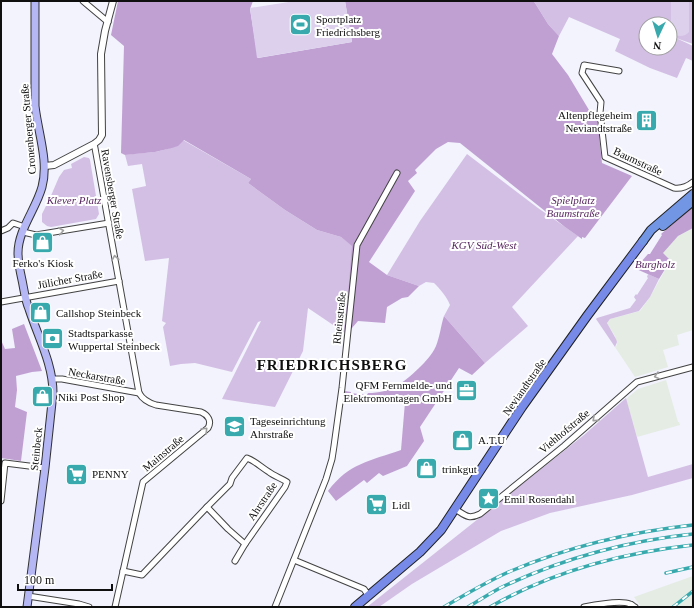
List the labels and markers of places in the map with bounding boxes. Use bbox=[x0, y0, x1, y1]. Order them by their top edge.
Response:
sports icon: Sportplatz Friedrichsberg bbox=[288, 12, 314, 38]
place label: Sportplatz Friedrichsberg bbox=[316, 13, 380, 38]
building icon: Altenpflegeheim Neviandtstraße bbox=[634, 108, 660, 134]
place label: Altenpflegeheim Neviandtstraße bbox=[558, 109, 632, 134]
shop icon: Ferko's Kiosk bbox=[30, 230, 56, 256]
place label: Ferko's Kiosk bbox=[13, 257, 74, 269]
shop icon: Callshop Steinbeck bbox=[28, 300, 54, 326]
place label: Callshop Steinbeck bbox=[56, 307, 142, 319]
bank icon: Stadtsparkasse Wuppertal Steinbeck bbox=[39, 326, 65, 352]
place label: Stadtsparkasse Wuppertal Steinbeck bbox=[68, 327, 161, 352]
office icon: QFM Fernmelde- und Elektromontagen GmbH bbox=[454, 378, 480, 404]
place label: QFM Fernmelde- und Elektromontagen GmbH bbox=[344, 379, 452, 404]
shop icon: Niki Post Shop bbox=[29, 384, 55, 410]
place label: Niki Post Shop bbox=[58, 391, 125, 403]
school or university icon: Tageseinrichtung Ahrstraße bbox=[222, 414, 248, 440]
place label: Tageseinrichtung Ahrstraße bbox=[250, 415, 326, 440]
shop icon: A.T.U bbox=[449, 427, 475, 453]
place label: A.T.U bbox=[478, 434, 505, 446]
shop icon: trinkgut bbox=[413, 456, 439, 482]
supermarket icon: PENNY bbox=[63, 461, 89, 487]
place label: trinkgut bbox=[442, 463, 477, 475]
place label: PENNY bbox=[92, 468, 129, 480]
place icon: Emil Rosendahl bbox=[476, 486, 502, 512]
supermarket icon: Lidl bbox=[363, 492, 389, 518]
place label: Emil Rosendahl bbox=[504, 493, 575, 505]
place label: Lidl bbox=[392, 499, 410, 511]

